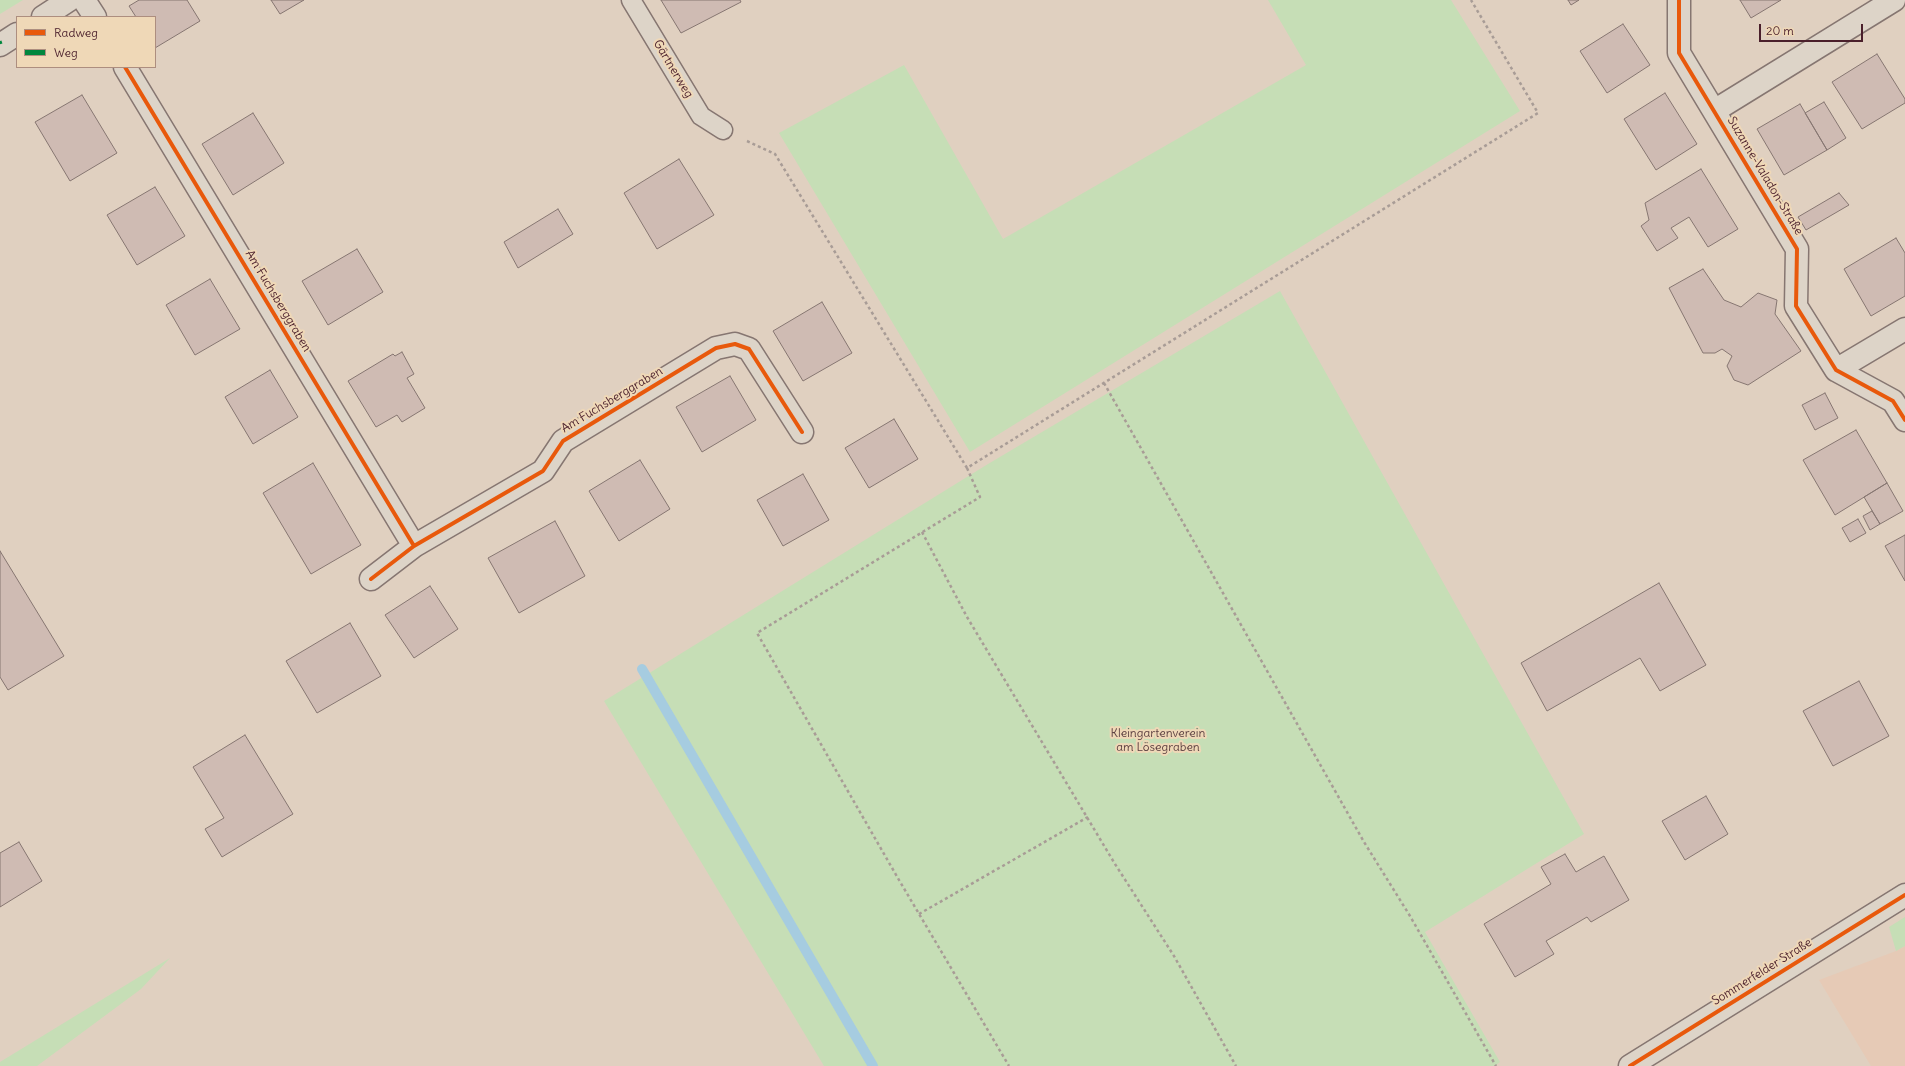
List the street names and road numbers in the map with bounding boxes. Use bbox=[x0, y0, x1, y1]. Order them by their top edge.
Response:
street label: Gärtnerweg bbox=[650, 37, 696, 101]
street label: Suzanne-Valadon-Straße bbox=[1724, 114, 1806, 238]
street label: Am Fuchsberggraben bbox=[242, 248, 314, 354]
street label: Am Fuchsberggraben bbox=[559, 364, 665, 436]
street label: Sommerfelder Straße bbox=[1709, 935, 1815, 1009]

